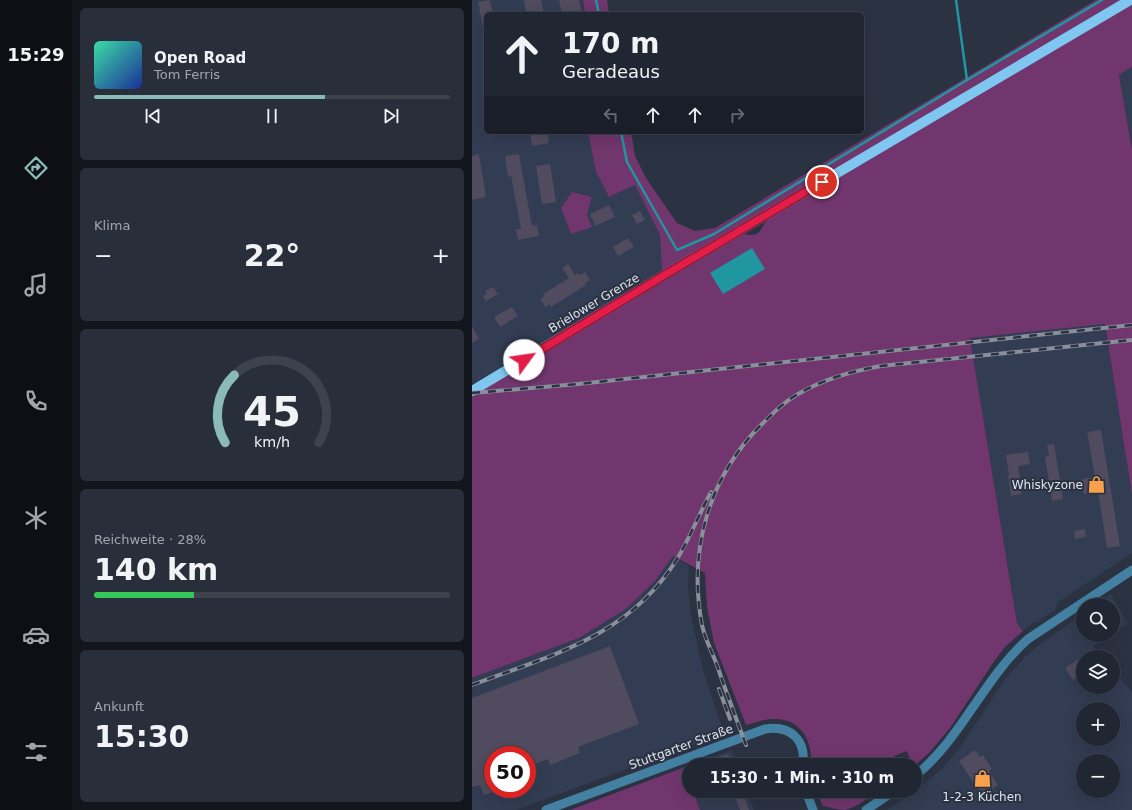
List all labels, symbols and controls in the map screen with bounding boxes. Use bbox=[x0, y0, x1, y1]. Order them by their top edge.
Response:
text: 170 m bbox=[562, 27, 659, 60]
icon: ahead bbox=[496, 28, 548, 80]
text: 15:29 bbox=[7, 44, 65, 65]
text: Open Road bbox=[154, 49, 246, 67]
text: Geradeaus bbox=[562, 61, 660, 82]
text: Tom Ferris bbox=[154, 67, 220, 82]
icon: left bbox=[600, 104, 622, 126]
icon: ahead bbox=[642, 104, 664, 126]
icon: ahead bbox=[684, 104, 706, 126]
icon: right bbox=[726, 104, 748, 126]
icon: previous bbox=[142, 105, 164, 127]
icon: pause bbox=[261, 105, 283, 127]
icon: next bbox=[380, 105, 402, 127]
icon: directions bbox=[22, 154, 50, 182]
pin bbox=[805, 165, 839, 199]
icon: arrive bbox=[811, 171, 833, 193]
text: Klima bbox=[94, 218, 130, 233]
text: 22° bbox=[244, 238, 300, 273]
text: − bbox=[94, 243, 112, 268]
text: + bbox=[432, 243, 450, 268]
street label: Brielower Grenze bbox=[546, 270, 642, 336]
icon: music bbox=[22, 271, 50, 299]
position arrow bbox=[503, 339, 545, 381]
icon: phone bbox=[22, 387, 50, 415]
text: 45 bbox=[243, 387, 301, 436]
text: km/h bbox=[254, 434, 290, 450]
shop icon: Whiskyzone bbox=[1086, 475, 1106, 495]
place label: Whiskyzone bbox=[1012, 478, 1083, 492]
icon: climate bbox=[22, 504, 50, 532]
text: Reichweite · 28% bbox=[94, 532, 206, 547]
text: 140 km bbox=[94, 552, 218, 587]
map controls bbox=[1076, 598, 1120, 798]
button: search bbox=[1076, 598, 1120, 642]
icon: car bbox=[22, 621, 50, 649]
button: layers bbox=[1076, 650, 1120, 694]
text: Ankunft bbox=[94, 699, 144, 714]
button: + bbox=[1076, 702, 1120, 746]
text: 15:30 bbox=[94, 719, 190, 754]
street label: Stuttgarter Straße bbox=[627, 722, 735, 772]
icon: filters bbox=[22, 738, 50, 766]
speed limit sign: 50 bbox=[484, 746, 536, 798]
button: − bbox=[1076, 754, 1120, 798]
shop icon: 1-2-3 Küchen bbox=[972, 768, 992, 788]
text: 15:30 · 1 Min. · 310 m bbox=[710, 769, 894, 787]
place label: 1-2-3 Küchen bbox=[942, 790, 1022, 804]

